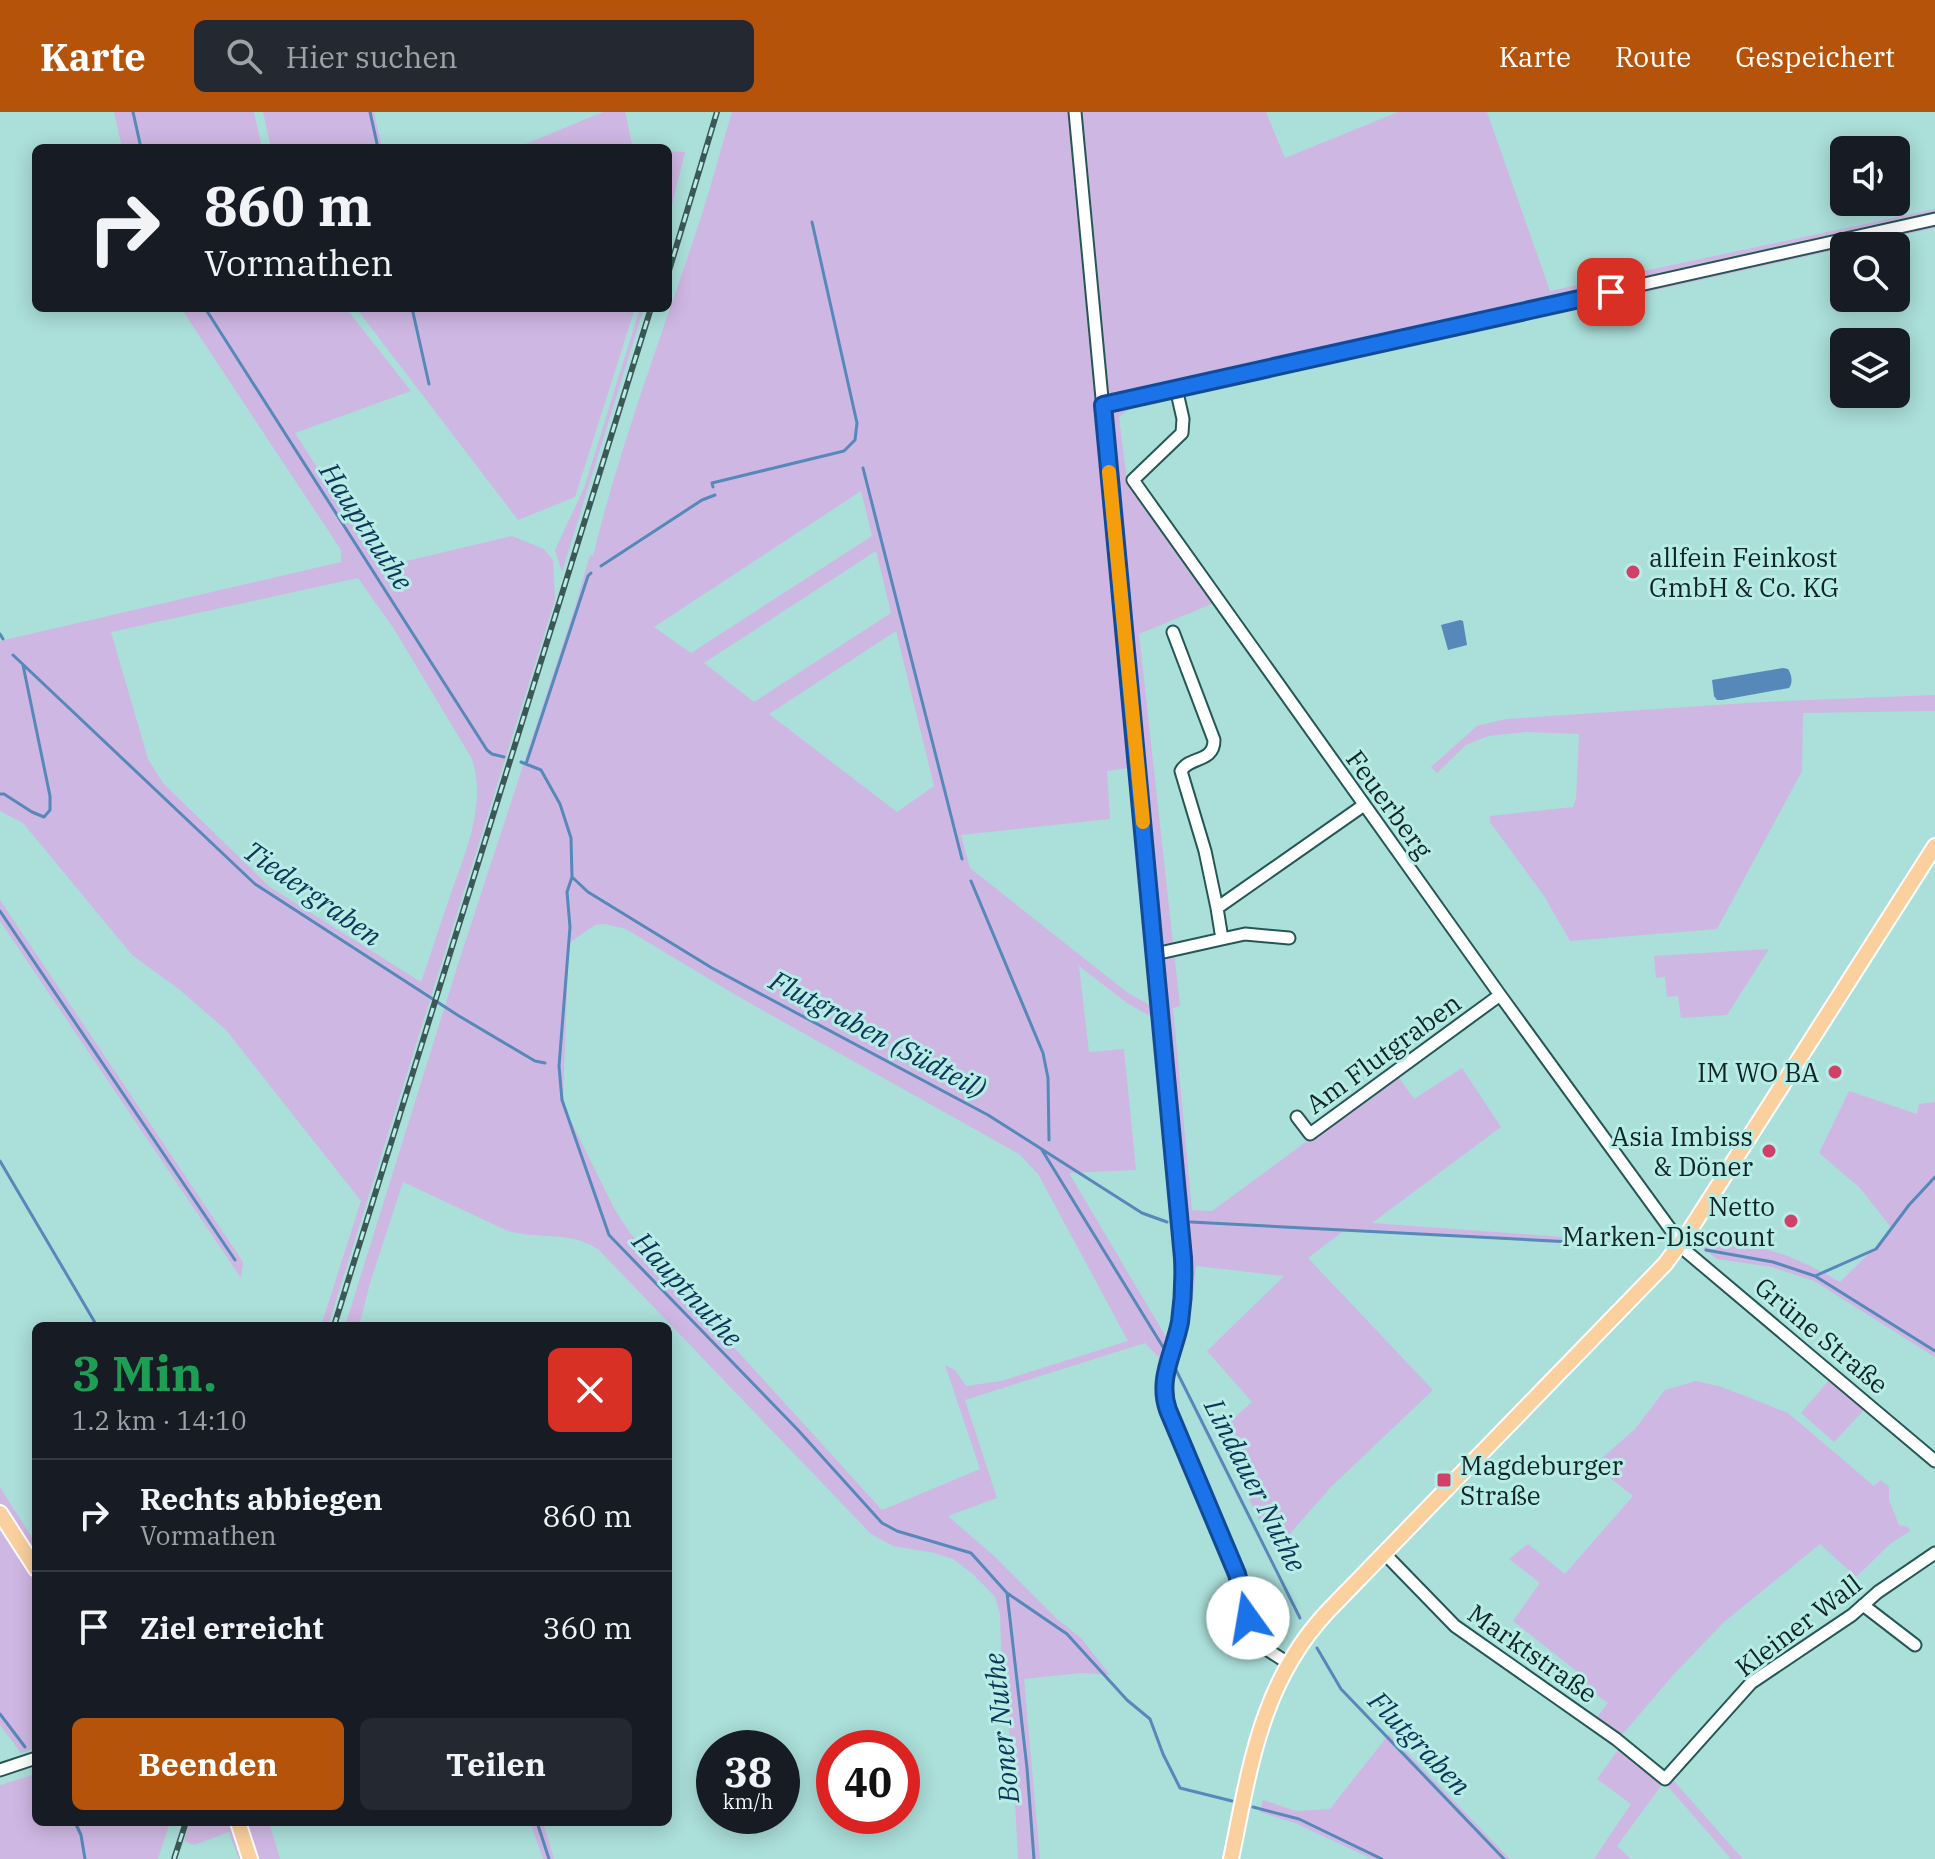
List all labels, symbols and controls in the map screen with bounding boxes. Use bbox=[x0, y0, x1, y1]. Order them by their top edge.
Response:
search box bbox=[194, 20, 754, 92]
text: Karte bbox=[40, 32, 146, 81]
icon: search bbox=[222, 34, 266, 78]
text: Hier suchen bbox=[286, 37, 458, 76]
text: Karte bbox=[1499, 38, 1571, 75]
text: Route bbox=[1615, 38, 1691, 75]
text: Gespeichert bbox=[1735, 38, 1895, 75]
map controls bbox=[1830, 136, 1910, 408]
button: sound bbox=[1830, 136, 1910, 216]
text: 860 m bbox=[204, 169, 372, 241]
icon: right bbox=[72, 176, 176, 280]
button: search bbox=[1830, 232, 1910, 312]
text: Vormathen bbox=[204, 239, 393, 286]
pin bbox=[1577, 258, 1645, 326]
icon: arrive bbox=[1589, 270, 1633, 314]
button: layers bbox=[1830, 328, 1910, 408]
water label: Hauptnuthe bbox=[311, 454, 422, 598]
place label: allfein Feinkost GmbH & Co. KG bbox=[1649, 540, 1839, 604]
marker: allfein Feinkost GmbH & Co. KG bbox=[1624, 563, 1642, 581]
street label: Feuerberg bbox=[1339, 743, 1441, 865]
water label: Tiedergraben bbox=[237, 832, 389, 954]
water label: Flutgraben (Südteil) bbox=[763, 961, 992, 1107]
street label: Am Flutgraben bbox=[1299, 985, 1467, 1121]
place label: IM WO BA bbox=[1697, 1055, 1819, 1089]
marker: IM WO BA bbox=[1826, 1063, 1844, 1081]
place label: Asia Imbiss & Döner bbox=[1611, 1119, 1753, 1183]
marker: Asia Imbiss & Döner bbox=[1760, 1142, 1778, 1160]
place label: Netto Marken-Discount bbox=[1562, 1189, 1775, 1253]
marker: Netto Marken-Discount bbox=[1782, 1212, 1800, 1230]
water label: Hauptnuthe bbox=[624, 1222, 751, 1355]
street label: Grüne Straße bbox=[1748, 1269, 1896, 1401]
text: 3 Min. bbox=[72, 1342, 217, 1404]
button: close bbox=[548, 1348, 632, 1432]
water label: Lindauer Nuthe bbox=[1196, 1391, 1316, 1578]
text: 1.2 km · 14:10 bbox=[72, 1403, 247, 1437]
place label: Magdeburger Straße bbox=[1460, 1448, 1624, 1512]
marker: Magdeburger Straße bbox=[1435, 1471, 1453, 1489]
text: Rechts abbiegen bbox=[140, 1479, 383, 1518]
icon: right bbox=[72, 1493, 116, 1537]
text: 860 m bbox=[542, 1496, 632, 1535]
text: Vormathen bbox=[140, 1518, 277, 1552]
street label: Kleiner Wall bbox=[1728, 1566, 1868, 1684]
position arrow bbox=[1206, 1576, 1290, 1660]
street label: Marktstraße bbox=[1462, 1596, 1604, 1710]
icon: arrive bbox=[72, 1605, 116, 1649]
text: Ziel erreicht bbox=[140, 1608, 324, 1647]
text: 360 m bbox=[542, 1608, 632, 1647]
water label: Boner Nuthe bbox=[975, 1650, 1027, 1806]
water label: Flutgraben bbox=[1360, 1682, 1479, 1803]
button: Beenden bbox=[72, 1718, 344, 1810]
button: Teilen bbox=[360, 1718, 632, 1810]
speed limit sign: 40 bbox=[816, 1730, 920, 1834]
text: 38 bbox=[724, 1746, 772, 1798]
text: km/h bbox=[723, 1788, 773, 1815]

